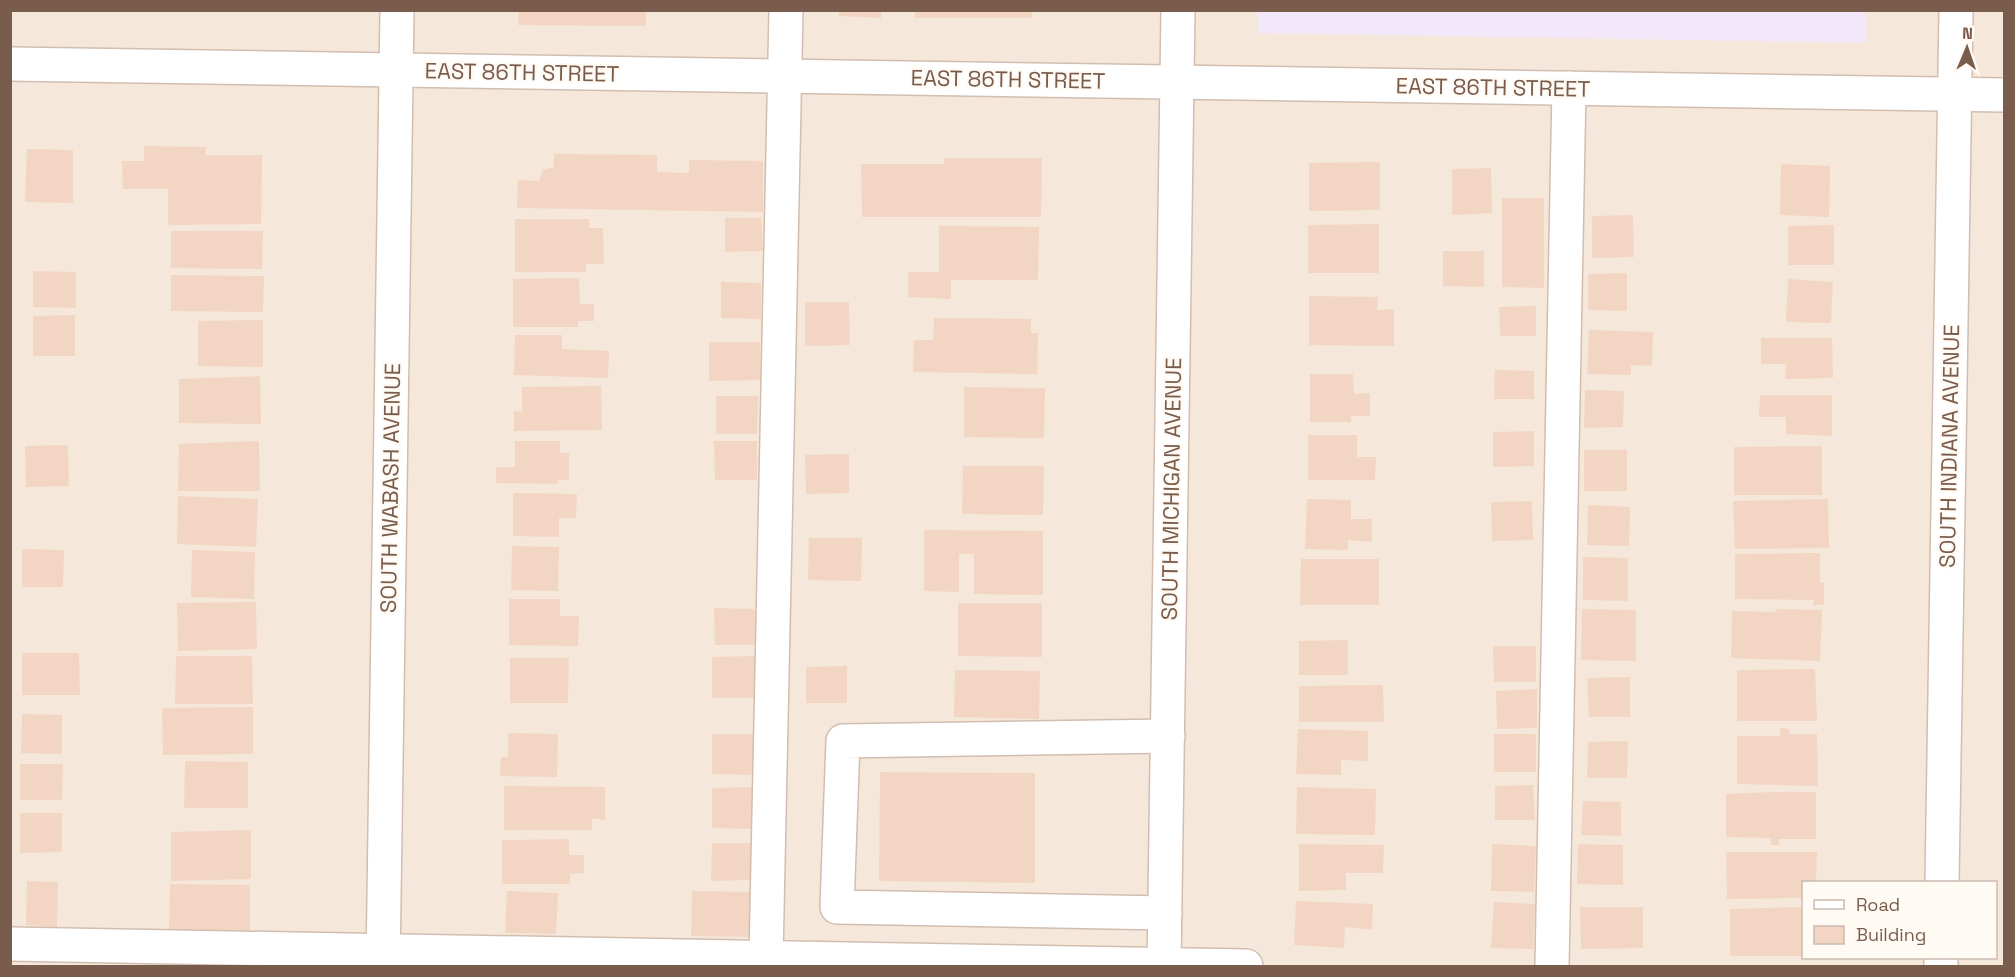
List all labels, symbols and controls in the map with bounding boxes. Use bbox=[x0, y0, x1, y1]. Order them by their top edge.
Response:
north arrow bbox=[1937, 18, 1997, 78]
text: N bbox=[1962, 23, 1973, 44]
street label: EAST 86TH STREET bbox=[424, 56, 620, 88]
street label: EAST 86TH STREET bbox=[910, 63, 1106, 95]
street label: EAST 86TH STREET bbox=[1395, 71, 1591, 103]
street label: SOUTH INDIANA AVENUE bbox=[1933, 324, 1965, 568]
street label: SOUTH MICHIGAN AVENUE bbox=[1155, 357, 1187, 621]
street label: SOUTH WABASH AVENUE bbox=[374, 363, 406, 613]
legend bbox=[1802, 881, 1997, 959]
text: Road bbox=[1856, 893, 1900, 916]
text: Building bbox=[1856, 923, 1926, 946]

